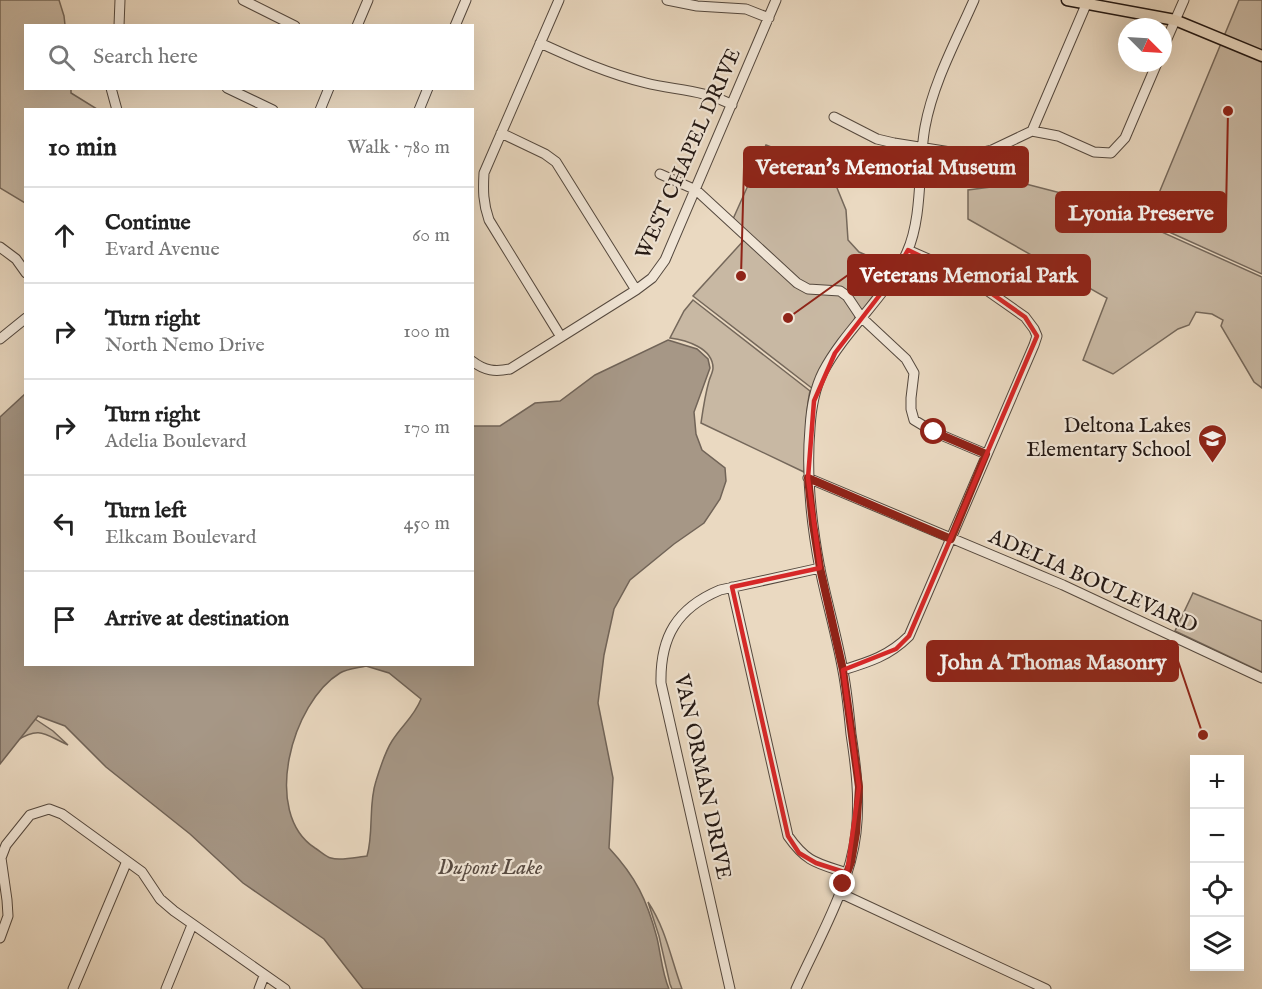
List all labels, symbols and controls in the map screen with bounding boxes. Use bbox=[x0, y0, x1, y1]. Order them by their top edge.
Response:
north arrow bbox=[1118, 18, 1172, 72]
search box bbox=[24, 24, 474, 90]
icon: search bbox=[45, 41, 78, 74]
text: Search here bbox=[93, 43, 198, 71]
street label: WEST CHAPEL DRIVE bbox=[630, 44, 748, 264]
text: 10 min bbox=[48, 131, 117, 164]
text: Walk · 780 m bbox=[347, 135, 450, 160]
callout: Veteran's Memorial Museum bbox=[744, 147, 1028, 187]
text: Veteran's Memorial Museum bbox=[755, 154, 1016, 182]
callout: Lyonia Preserve bbox=[1056, 192, 1226, 232]
text: Lyonia Preserve bbox=[1068, 200, 1214, 228]
text: Continue bbox=[105, 209, 191, 237]
icon: ahead bbox=[48, 219, 81, 252]
text: 60 m bbox=[412, 223, 450, 248]
text: Evard Avenue bbox=[105, 237, 220, 262]
callout: Veterans Memorial Park bbox=[848, 255, 1090, 295]
text: Veterans Memorial Park bbox=[859, 262, 1079, 290]
text: Turn right bbox=[105, 305, 200, 333]
icon: right bbox=[48, 315, 81, 348]
text: 100 m bbox=[403, 319, 450, 344]
text: North Nemo Drive bbox=[105, 333, 265, 358]
text: Turn right bbox=[105, 401, 200, 429]
icon: right bbox=[48, 411, 81, 444]
place label: Deltona Lakes Elementary School bbox=[1026, 413, 1191, 464]
text: 170 m bbox=[404, 415, 450, 440]
route start bbox=[920, 418, 946, 444]
school or university icon: Deltona Lakes Elementary School bbox=[1196, 422, 1228, 464]
text: Adelia Boulevard bbox=[105, 429, 247, 454]
text: Turn left bbox=[105, 497, 187, 525]
icon: left bbox=[48, 507, 81, 540]
text: 450 m bbox=[403, 511, 450, 536]
street label: ADELIA BOULEVARD bbox=[983, 523, 1202, 640]
text: Elkcam Boulevard bbox=[105, 525, 256, 550]
icon: arrive bbox=[48, 603, 81, 636]
text: Arrive at destination bbox=[105, 605, 289, 633]
callout: John A Thomas Masonry bbox=[927, 641, 1178, 681]
text: John A Thomas Masonry bbox=[936, 649, 1168, 677]
street label: VAN ORMAN DRIVE bbox=[667, 671, 737, 882]
map controls bbox=[1190, 755, 1244, 971]
button: + bbox=[1190, 755, 1244, 809]
button: − bbox=[1190, 809, 1244, 863]
water label: Dupont Lake bbox=[438, 854, 543, 882]
button: locate bbox=[1190, 863, 1244, 917]
route end bbox=[829, 870, 855, 896]
button: layers bbox=[1190, 917, 1244, 971]

